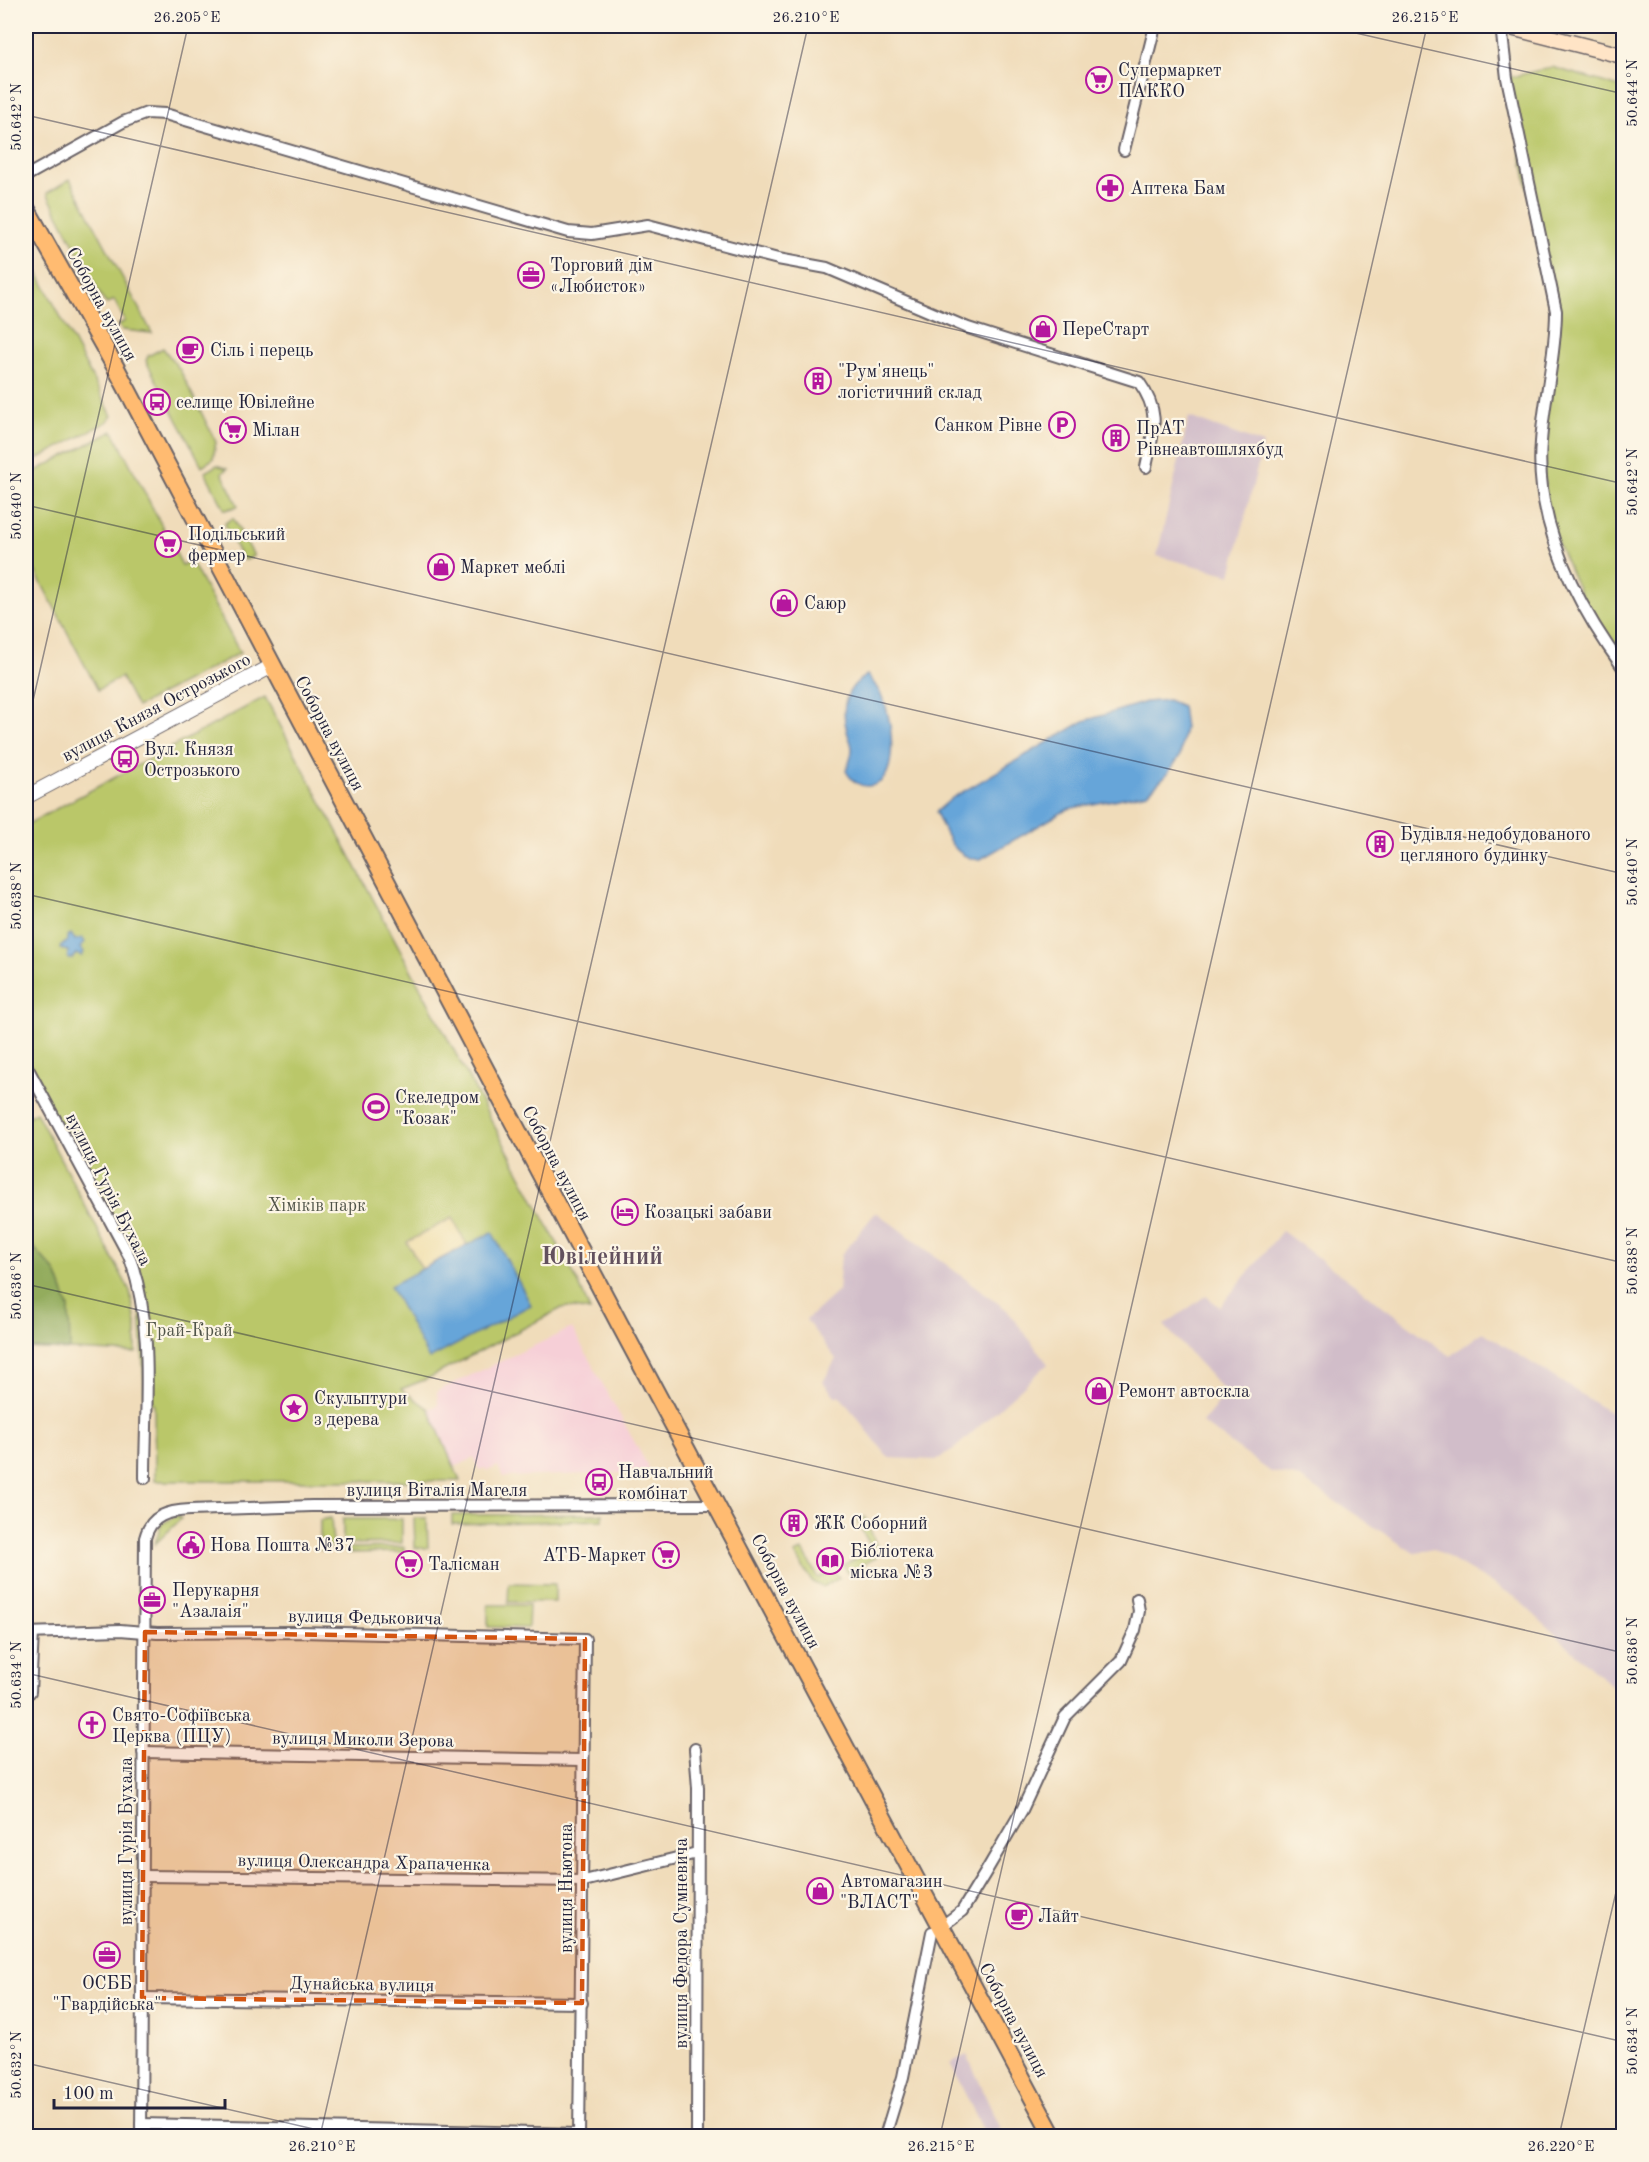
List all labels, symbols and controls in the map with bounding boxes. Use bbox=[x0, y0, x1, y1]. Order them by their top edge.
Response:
text: 26.205°E bbox=[154, 11, 220, 26]
text: 26.210°E bbox=[773, 11, 839, 26]
text: 26.215°E bbox=[1392, 11, 1458, 26]
text: 50.644°N bbox=[1626, 59, 1641, 127]
place label: Супермаркет ПАККО bbox=[1118, 62, 1221, 101]
supermarket icon: Супермаркет ПАККО bbox=[1084, 65, 1114, 95]
text: 50.642°N bbox=[10, 83, 25, 151]
pharmacy icon: Аптека Бам bbox=[1095, 173, 1125, 203]
place label: Аптека Бам bbox=[1130, 180, 1225, 198]
street label: Соборна вулиця bbox=[62, 245, 140, 364]
place label: Торговий дім «Любисток» bbox=[550, 257, 653, 296]
office icon: Торговий дім «Любисток» bbox=[516, 260, 546, 290]
shop icon: ПереСтарт bbox=[1028, 314, 1058, 344]
place label: ПереСтарт bbox=[1062, 321, 1149, 339]
cafe icon: Сіль і перець bbox=[175, 335, 205, 365]
place label: Сіль і перець bbox=[210, 342, 313, 360]
place label: "Рум'янець" логістичний склад bbox=[838, 363, 982, 402]
building icon: "Рум'янець" логістичний склад bbox=[803, 366, 833, 396]
bus stop icon: селище Ювілейне bbox=[142, 387, 172, 417]
place label: селище Ювілейне bbox=[176, 394, 315, 412]
parking icon: Санком Рівне bbox=[1047, 410, 1077, 440]
supermarket icon: Мілан bbox=[218, 415, 248, 445]
place label: Санком Рівне bbox=[934, 417, 1042, 435]
place label: ПрАТ Рівнеавтошляхбуд bbox=[1136, 420, 1283, 459]
place label: Мілан bbox=[252, 422, 300, 440]
building icon: ПрАТ Рівнеавтошляхбуд bbox=[1101, 423, 1131, 453]
text: 50.642°N bbox=[1626, 448, 1641, 516]
text: 50.640°N bbox=[10, 472, 25, 540]
place label: Подільський фермер bbox=[188, 526, 285, 566]
supermarket icon: Подільський фермер bbox=[153, 529, 183, 559]
shop icon: Маркет меблі bbox=[426, 552, 456, 582]
place label: Маркет меблі bbox=[460, 559, 566, 577]
shop icon: Саюр bbox=[769, 588, 799, 618]
place label: Саюр bbox=[804, 595, 846, 613]
street label: вулиця Князя Острозького bbox=[59, 650, 254, 765]
street label: Соборна вулиця bbox=[291, 673, 367, 794]
place label: Вул. Князя Острозького bbox=[144, 741, 240, 780]
bus stop icon: Вул. Князя Острозького bbox=[110, 744, 140, 774]
place label: Будівля недобудованого цегляного будинку bbox=[1400, 826, 1591, 865]
building icon: Будівля недобудованого цегляного будинку bbox=[1365, 829, 1395, 859]
text: 50.640°N bbox=[1626, 838, 1641, 906]
text: 50.638°N bbox=[10, 862, 25, 930]
place label: Скеледром "Козак" bbox=[395, 1089, 479, 1128]
sports icon: Скеледром "Козак" bbox=[361, 1092, 391, 1122]
street label: Соборна вулиця bbox=[518, 1103, 594, 1224]
street label: вулиця Гурія Бухала bbox=[62, 1110, 154, 1269]
park label: Хіміків парк bbox=[268, 1197, 366, 1215]
hotel icon: Козацькі забави bbox=[610, 1197, 640, 1227]
place label: Козацькі забави bbox=[644, 1204, 772, 1222]
text: 50.638°N bbox=[1626, 1227, 1641, 1295]
district label: Ювілейний bbox=[541, 1246, 663, 1270]
text: 50.636°N bbox=[10, 1252, 25, 1320]
park label: Грай-Край bbox=[145, 1322, 233, 1340]
shop icon: Ремонт автоскла bbox=[1084, 1376, 1114, 1406]
place label: Ремонт автоскла bbox=[1118, 1383, 1250, 1401]
place label: Скульптури з дерева bbox=[314, 1390, 407, 1429]
place icon: Скульптури з дерева bbox=[279, 1393, 309, 1423]
place label: Навчальний комбінат bbox=[618, 1464, 713, 1503]
bus stop icon: Навчальний комбінат bbox=[584, 1467, 614, 1497]
street label: вулиця Віталія Магеля bbox=[347, 1482, 527, 1500]
building icon: ЖК Соборний bbox=[779, 1508, 809, 1538]
place label: ЖК Соборний bbox=[814, 1515, 928, 1533]
public building icon: Нова Пошта №37 bbox=[176, 1530, 206, 1560]
street label: Соборна вулиця bbox=[747, 1531, 823, 1652]
place label: Нова Пошта №37 bbox=[210, 1537, 355, 1555]
supermarket icon: АТБ-Маркет bbox=[651, 1540, 681, 1570]
place label: Бібліотека міська №3 bbox=[850, 1543, 934, 1582]
library icon: Бібліотека міська №3 bbox=[815, 1546, 845, 1576]
place label: АТБ-Маркет bbox=[542, 1547, 646, 1565]
supermarket icon: Талісман bbox=[394, 1549, 424, 1579]
place label: Талісман bbox=[428, 1556, 500, 1574]
place label: Перукарня "Азалаія" bbox=[172, 1582, 259, 1621]
office icon: Перукарня "Азалаія" bbox=[137, 1585, 167, 1615]
street label: вулиця Федьковича bbox=[288, 1608, 442, 1628]
text: 50.636°N bbox=[1626, 1617, 1641, 1685]
text: 50.634°N bbox=[10, 1641, 25, 1709]
place label: Свято-Софіївська Церква (ПЦУ) bbox=[112, 1707, 251, 1746]
church icon: Свято-Софіївська Церква (ПЦУ) bbox=[77, 1710, 107, 1740]
street label: вулиця Миколи Зерова bbox=[272, 1729, 454, 1751]
street label: вулиця Гурія Бухала bbox=[118, 1757, 136, 1925]
street label: вулиця Ньютона bbox=[558, 1823, 576, 1953]
street label: вулиця Федора Сумневича bbox=[673, 1837, 691, 2048]
street label: вулиця Олександра Храпаченка bbox=[237, 1852, 491, 1874]
place label: Автомагазин "ВЛАСТ" bbox=[840, 1873, 943, 1912]
shop icon: Автомагазин "ВЛАСТ" bbox=[805, 1876, 835, 1906]
cafe icon: Лайт bbox=[1004, 1901, 1034, 1931]
place label: Лайт bbox=[1038, 1908, 1079, 1926]
office icon: ОСББ "Гвардійська" bbox=[92, 1940, 122, 1970]
street label: Соборна вулиця bbox=[975, 1960, 1051, 2081]
place label: ОСББ "Гвардійська" bbox=[53, 1975, 161, 2014]
street label: Дунайська вулиця bbox=[289, 1975, 434, 1995]
text: 50.634°N bbox=[1626, 2007, 1641, 2075]
text: 50.632°N bbox=[10, 2031, 25, 2099]
scale bar bbox=[54, 2072, 225, 2110]
text: 100 m bbox=[63, 2085, 114, 2103]
text: 26.210°E bbox=[289, 2140, 355, 2155]
text: 26.215°E bbox=[908, 2140, 974, 2155]
text: 26.220°E bbox=[1528, 2140, 1594, 2155]

